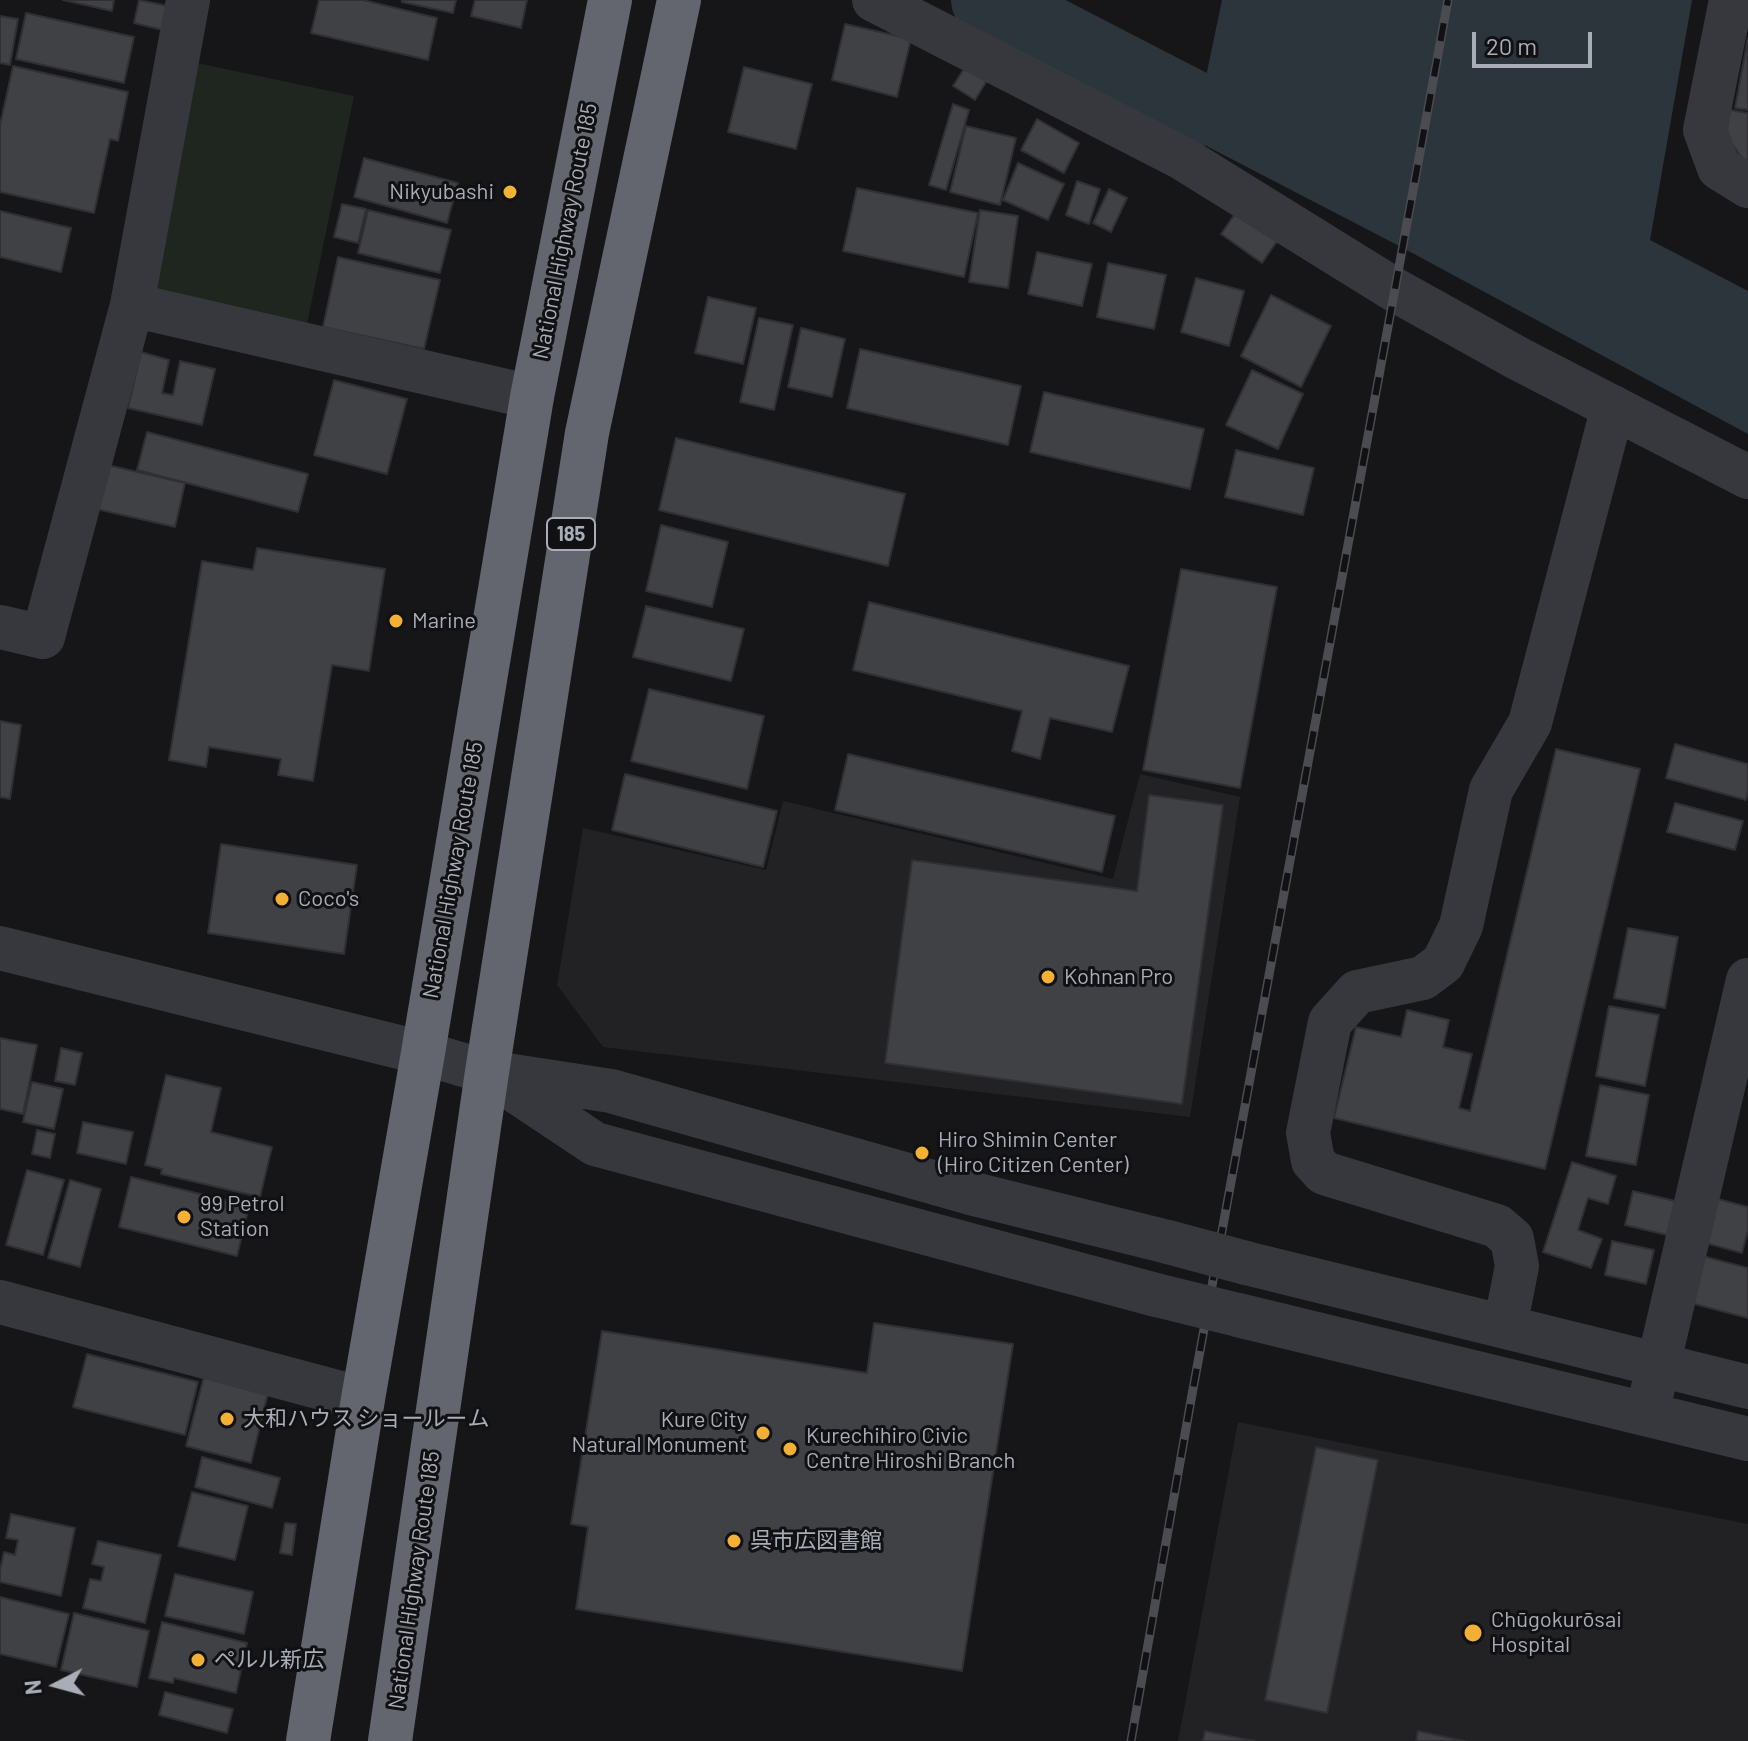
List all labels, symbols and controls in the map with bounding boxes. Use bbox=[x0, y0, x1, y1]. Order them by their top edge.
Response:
scale bar bbox=[1476, 16, 1596, 66]
text: 20 m bbox=[1486, 31, 1537, 60]
street label: National Highway Route 185 bbox=[527, 101, 603, 361]
place label: Nikyubashi bbox=[389, 179, 494, 205]
marker: Nikyubashi bbox=[501, 183, 519, 201]
road number: 185 bbox=[547, 518, 595, 550]
place label: Marine bbox=[412, 608, 476, 634]
marker: Marine bbox=[387, 612, 405, 630]
street label: National Highway Route 185 bbox=[417, 740, 489, 1000]
place label: Coco's bbox=[298, 886, 359, 912]
marker: Coco's bbox=[273, 890, 291, 908]
place label: Kohnan Pro bbox=[1064, 964, 1173, 990]
marker: Kohnan Pro bbox=[1039, 968, 1057, 986]
place label: Hiro Shimin Center (Hiro Citizen Center) bbox=[938, 1127, 1128, 1178]
marker: Hiro Shimin Center (Hiro Citizen Center) bbox=[913, 1144, 931, 1162]
place label: 99 Petrol Station bbox=[200, 1191, 284, 1242]
marker: 99 Petrol Station bbox=[175, 1208, 193, 1226]
place label: 大和ハウス ショールーム bbox=[243, 1406, 489, 1432]
place label: Kure City Natural Monument bbox=[572, 1407, 747, 1458]
marker: 大和ハウス ショールーム bbox=[218, 1410, 236, 1428]
place label: Kurechihiro Civic Centre Hiroshi Branch bbox=[806, 1423, 1015, 1474]
marker: Kure City Natural Monument bbox=[754, 1424, 772, 1442]
marker: Kurechihiro Civic Centre Hiroshi Branch bbox=[781, 1440, 799, 1458]
street label: National Highway Route 185 bbox=[383, 1449, 445, 1711]
place label: 呉市広図書館 bbox=[750, 1528, 882, 1554]
marker: 呉市広図書館 bbox=[725, 1532, 743, 1550]
place label: Chūgokurōsai Hospital bbox=[1491, 1607, 1622, 1658]
marker: Chūgokurōsai Hospital bbox=[1462, 1622, 1484, 1644]
north arrow bbox=[16, 1645, 96, 1725]
place label: ペルル新広 bbox=[214, 1647, 324, 1673]
marker: ペルル新広 bbox=[189, 1651, 207, 1669]
text: N bbox=[18, 1679, 46, 1696]

